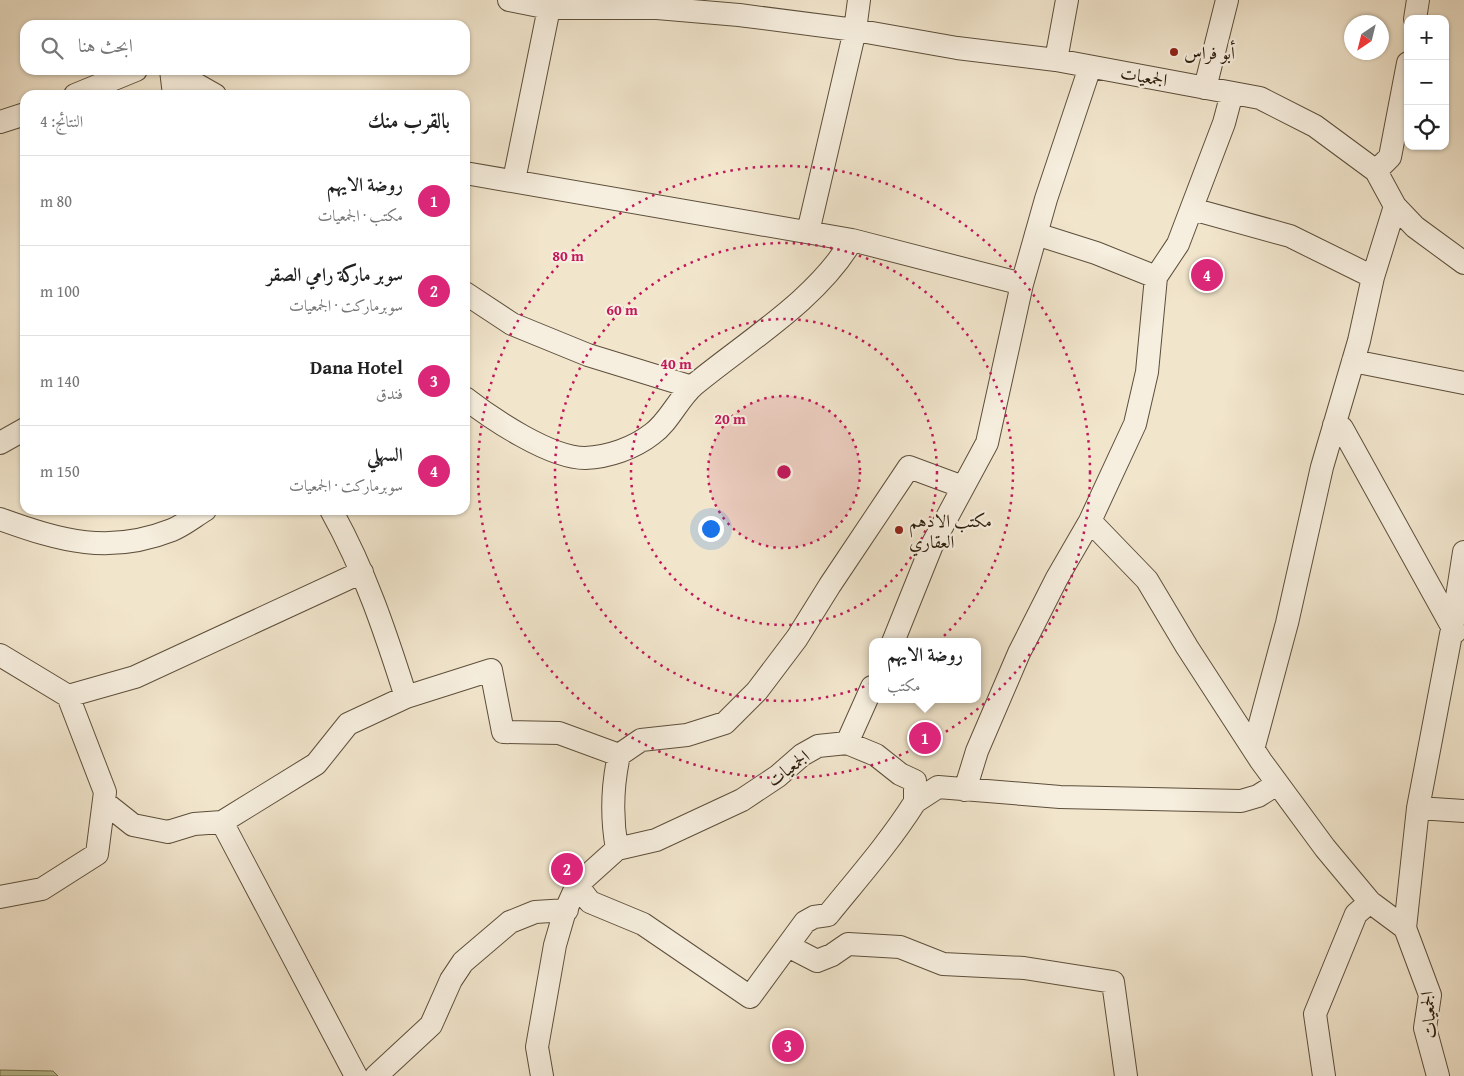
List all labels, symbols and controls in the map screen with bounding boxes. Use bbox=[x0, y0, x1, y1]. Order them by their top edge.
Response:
north arrow bbox=[1344, 15, 1389, 60]
map controls bbox=[1404, 15, 1449, 150]
button: + bbox=[1404, 15, 1449, 60]
search box bbox=[20, 20, 470, 75]
text: ابحث هنا bbox=[78, 31, 133, 59]
icon: search bbox=[38, 34, 66, 62]
place label: أبو فراس bbox=[1184, 39, 1236, 66]
marker: أبو فراس bbox=[1168, 46, 1180, 58]
street label: الجمعيات bbox=[1118, 59, 1170, 93]
button: − bbox=[1404, 60, 1449, 105]
text: بالقرب منك bbox=[368, 105, 450, 136]
button: locate bbox=[1404, 105, 1449, 150]
text: النتائج: 4 bbox=[40, 109, 83, 133]
text: روضة الايهم bbox=[327, 170, 403, 198]
text: 80 m bbox=[40, 189, 72, 213]
text: 1 bbox=[430, 189, 438, 213]
text: مكتب · الجمعيات bbox=[318, 203, 403, 227]
text: 80 m bbox=[552, 245, 584, 266]
pin: 4 bbox=[1191, 256, 1223, 294]
text: سوبر ماركة رامي الصقر bbox=[266, 260, 403, 288]
text: 100 m bbox=[40, 279, 80, 303]
text: 2 bbox=[430, 279, 438, 303]
text: سوبرماركت · الجمعيات bbox=[289, 293, 403, 317]
text: 60 m bbox=[606, 299, 638, 320]
text: Dana Hotel bbox=[310, 353, 403, 381]
text: 40 m bbox=[660, 353, 692, 374]
text: 140 m bbox=[40, 369, 80, 393]
text: 3 bbox=[430, 369, 438, 393]
text: فندق bbox=[376, 381, 403, 405]
text: 20 m bbox=[714, 408, 746, 429]
text: السهلي bbox=[367, 440, 403, 468]
text: 150 m bbox=[40, 459, 80, 483]
text: 4 bbox=[430, 459, 438, 483]
centre of rings bbox=[775, 463, 793, 481]
text: سوبرماركت · الجمعيات bbox=[289, 473, 403, 497]
place label: مكتب الادهم العقاري bbox=[909, 507, 992, 557]
your location bbox=[698, 516, 724, 542]
marker: مكتب الادهم العقاري bbox=[893, 524, 905, 536]
popup bbox=[869, 638, 981, 703]
text: روضة الايهم bbox=[887, 640, 963, 668]
text: مكتب bbox=[887, 673, 921, 697]
pin: 1 bbox=[909, 719, 941, 757]
street label: الجمعيات bbox=[761, 743, 815, 793]
pin: 2 bbox=[551, 850, 583, 888]
street label: الجمعيات bbox=[1413, 990, 1443, 1040]
pin: 3 bbox=[772, 1027, 804, 1065]

